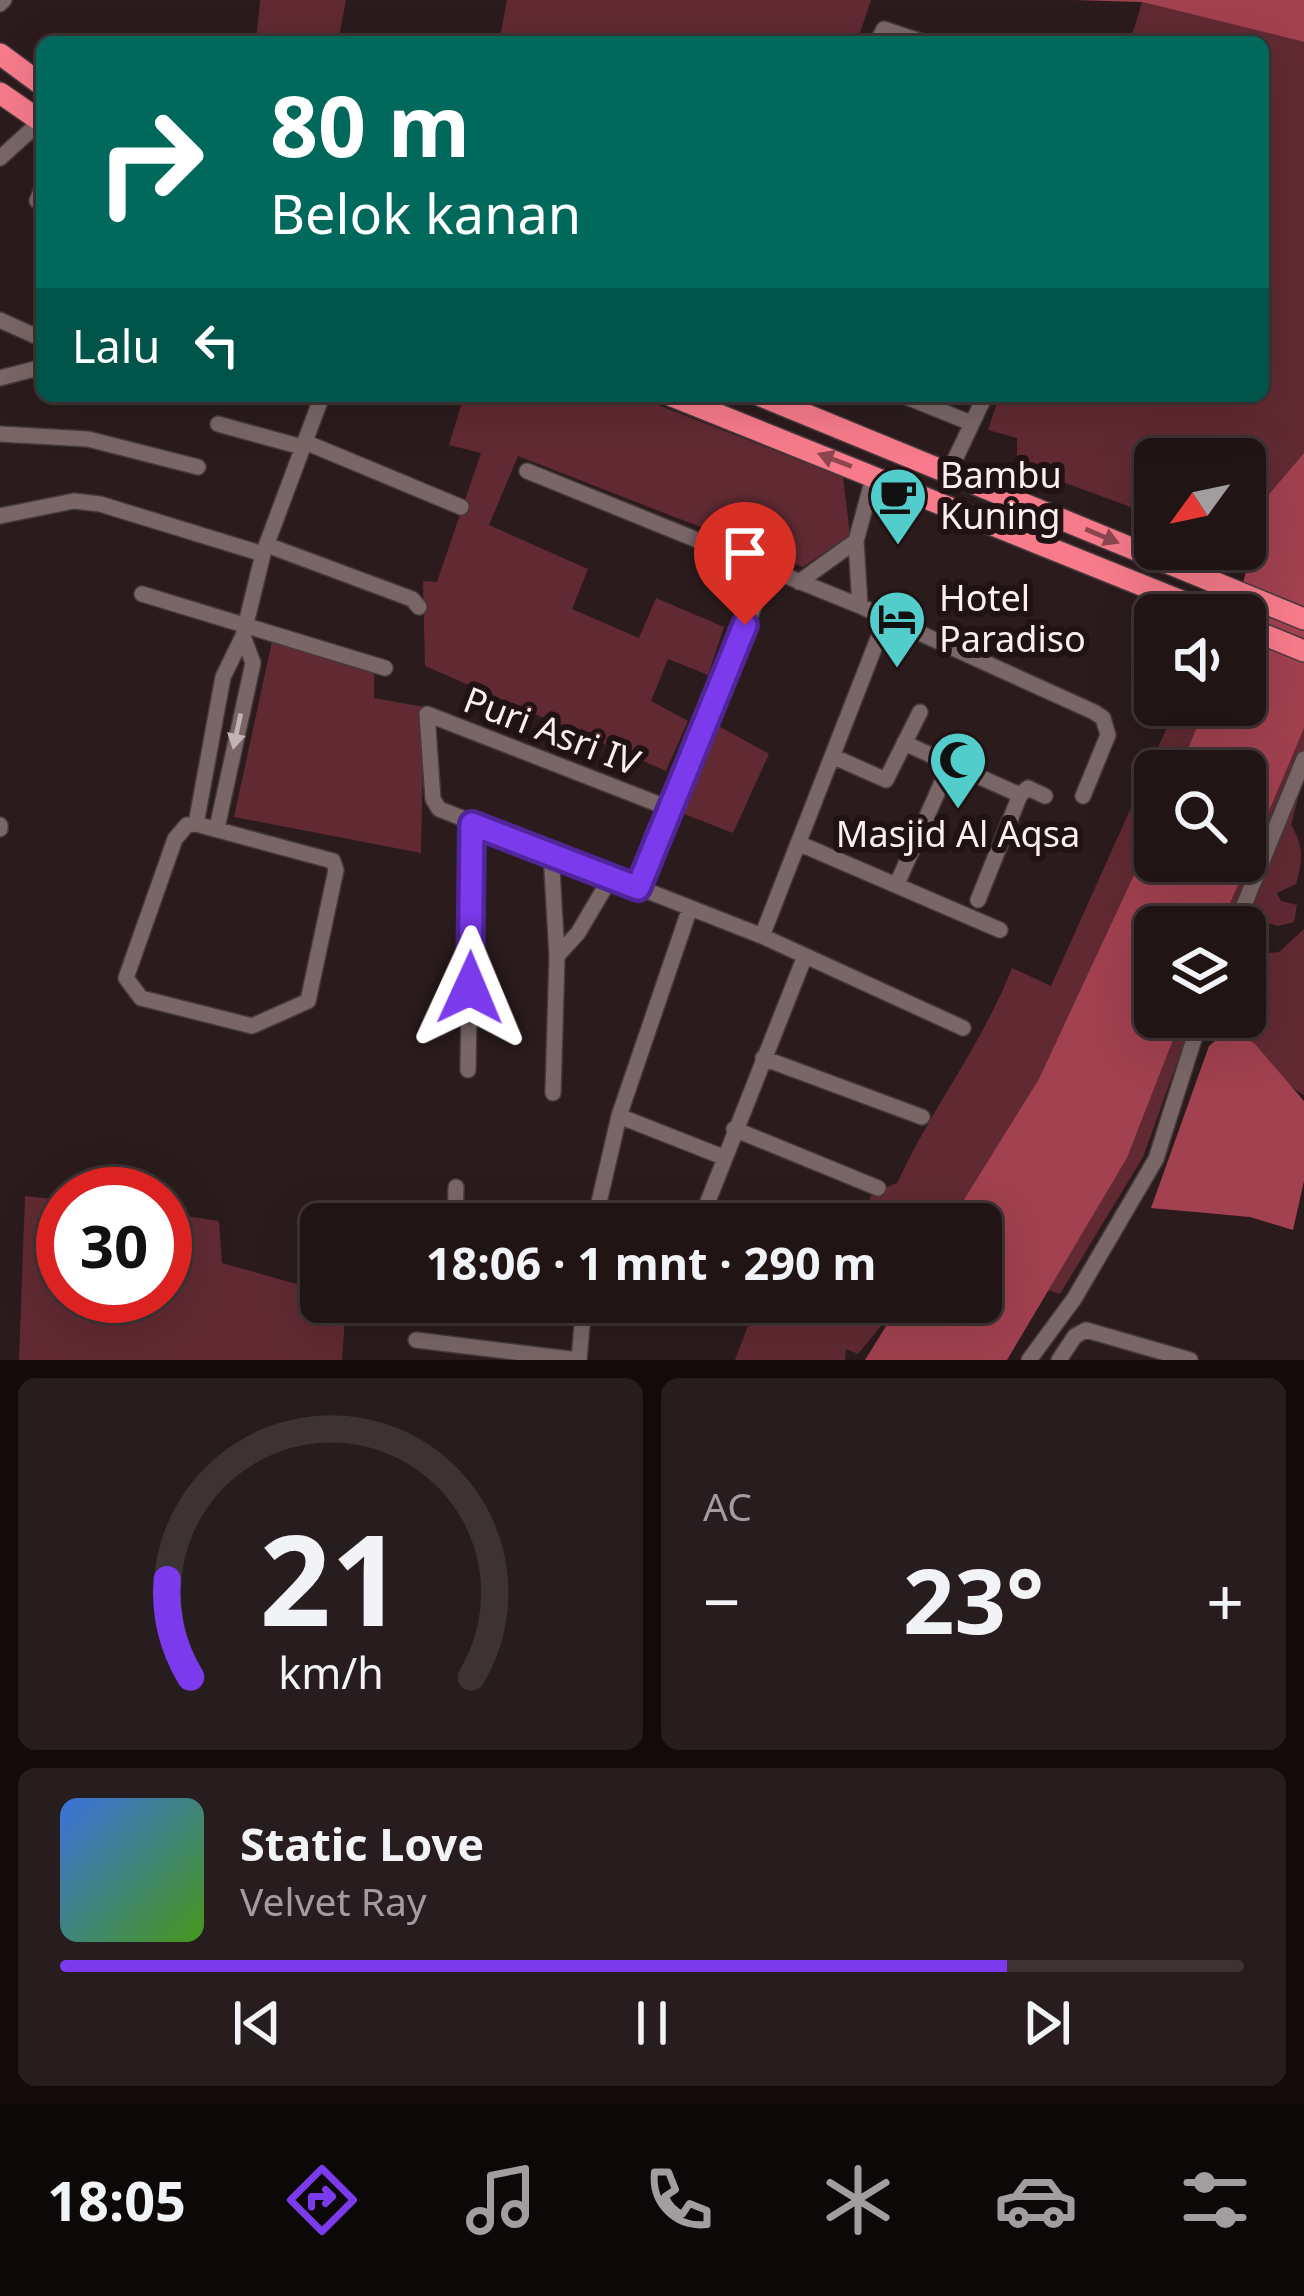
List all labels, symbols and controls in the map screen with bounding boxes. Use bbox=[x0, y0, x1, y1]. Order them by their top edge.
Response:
text: 80 m bbox=[270, 67, 470, 182]
icon: right bbox=[72, 84, 228, 240]
text: Belok kanan bbox=[270, 176, 581, 250]
icon: left bbox=[184, 312, 250, 378]
text: Lalu bbox=[72, 315, 160, 376]
north arrow bbox=[1134, 438, 1266, 570]
map controls bbox=[1134, 438, 1266, 1038]
one-way arrow bbox=[817, 450, 853, 469]
place label: Bambu Kuning bbox=[940, 450, 1062, 540]
cafe icon: Bambu Kuning bbox=[867, 465, 929, 547]
pin bbox=[694, 502, 796, 625]
icon: arrive bbox=[712, 520, 778, 586]
one-way arrow bbox=[1084, 527, 1120, 546]
place label: Hotel Paradiso bbox=[939, 573, 1086, 663]
hotel icon: Hotel Paradiso bbox=[866, 588, 928, 670]
button: sound bbox=[1134, 594, 1266, 726]
street label: Puri Asri IV bbox=[457, 674, 648, 787]
one-way arrow bbox=[227, 713, 246, 751]
mosque icon: Masjid Al Aqsa bbox=[927, 729, 989, 811]
button: search bbox=[1134, 750, 1266, 882]
place label: Masjid Al Aqsa bbox=[836, 809, 1080, 858]
button: layers bbox=[1134, 906, 1266, 1038]
position arrow bbox=[407, 925, 533, 1051]
speed limit sign: 30 bbox=[36, 1167, 192, 1323]
text: 18:06 · 1 mnt · 290 m bbox=[426, 1232, 876, 1293]
text: AC bbox=[703, 1479, 752, 1532]
text: 21 bbox=[259, 1493, 402, 1663]
text: 23° bbox=[903, 1538, 1044, 1660]
text: − bbox=[703, 1555, 741, 1645]
text: + bbox=[1206, 1555, 1244, 1645]
text: km/h bbox=[278, 1643, 383, 1702]
text: Static Love bbox=[240, 1813, 484, 1874]
text: Velvet Ray bbox=[240, 1874, 427, 1927]
icon: previous bbox=[224, 1990, 290, 2056]
icon: pause bbox=[619, 1990, 685, 2056]
icon: next bbox=[1014, 1990, 1080, 2056]
icon: directions bbox=[280, 2158, 364, 2242]
icon: music bbox=[459, 2158, 543, 2242]
icon: phone bbox=[637, 2158, 721, 2242]
icon: climate bbox=[816, 2158, 900, 2242]
icon: car bbox=[994, 2158, 1078, 2242]
icon: filters bbox=[1173, 2158, 1257, 2242]
text: 18:05 bbox=[47, 2163, 186, 2237]

